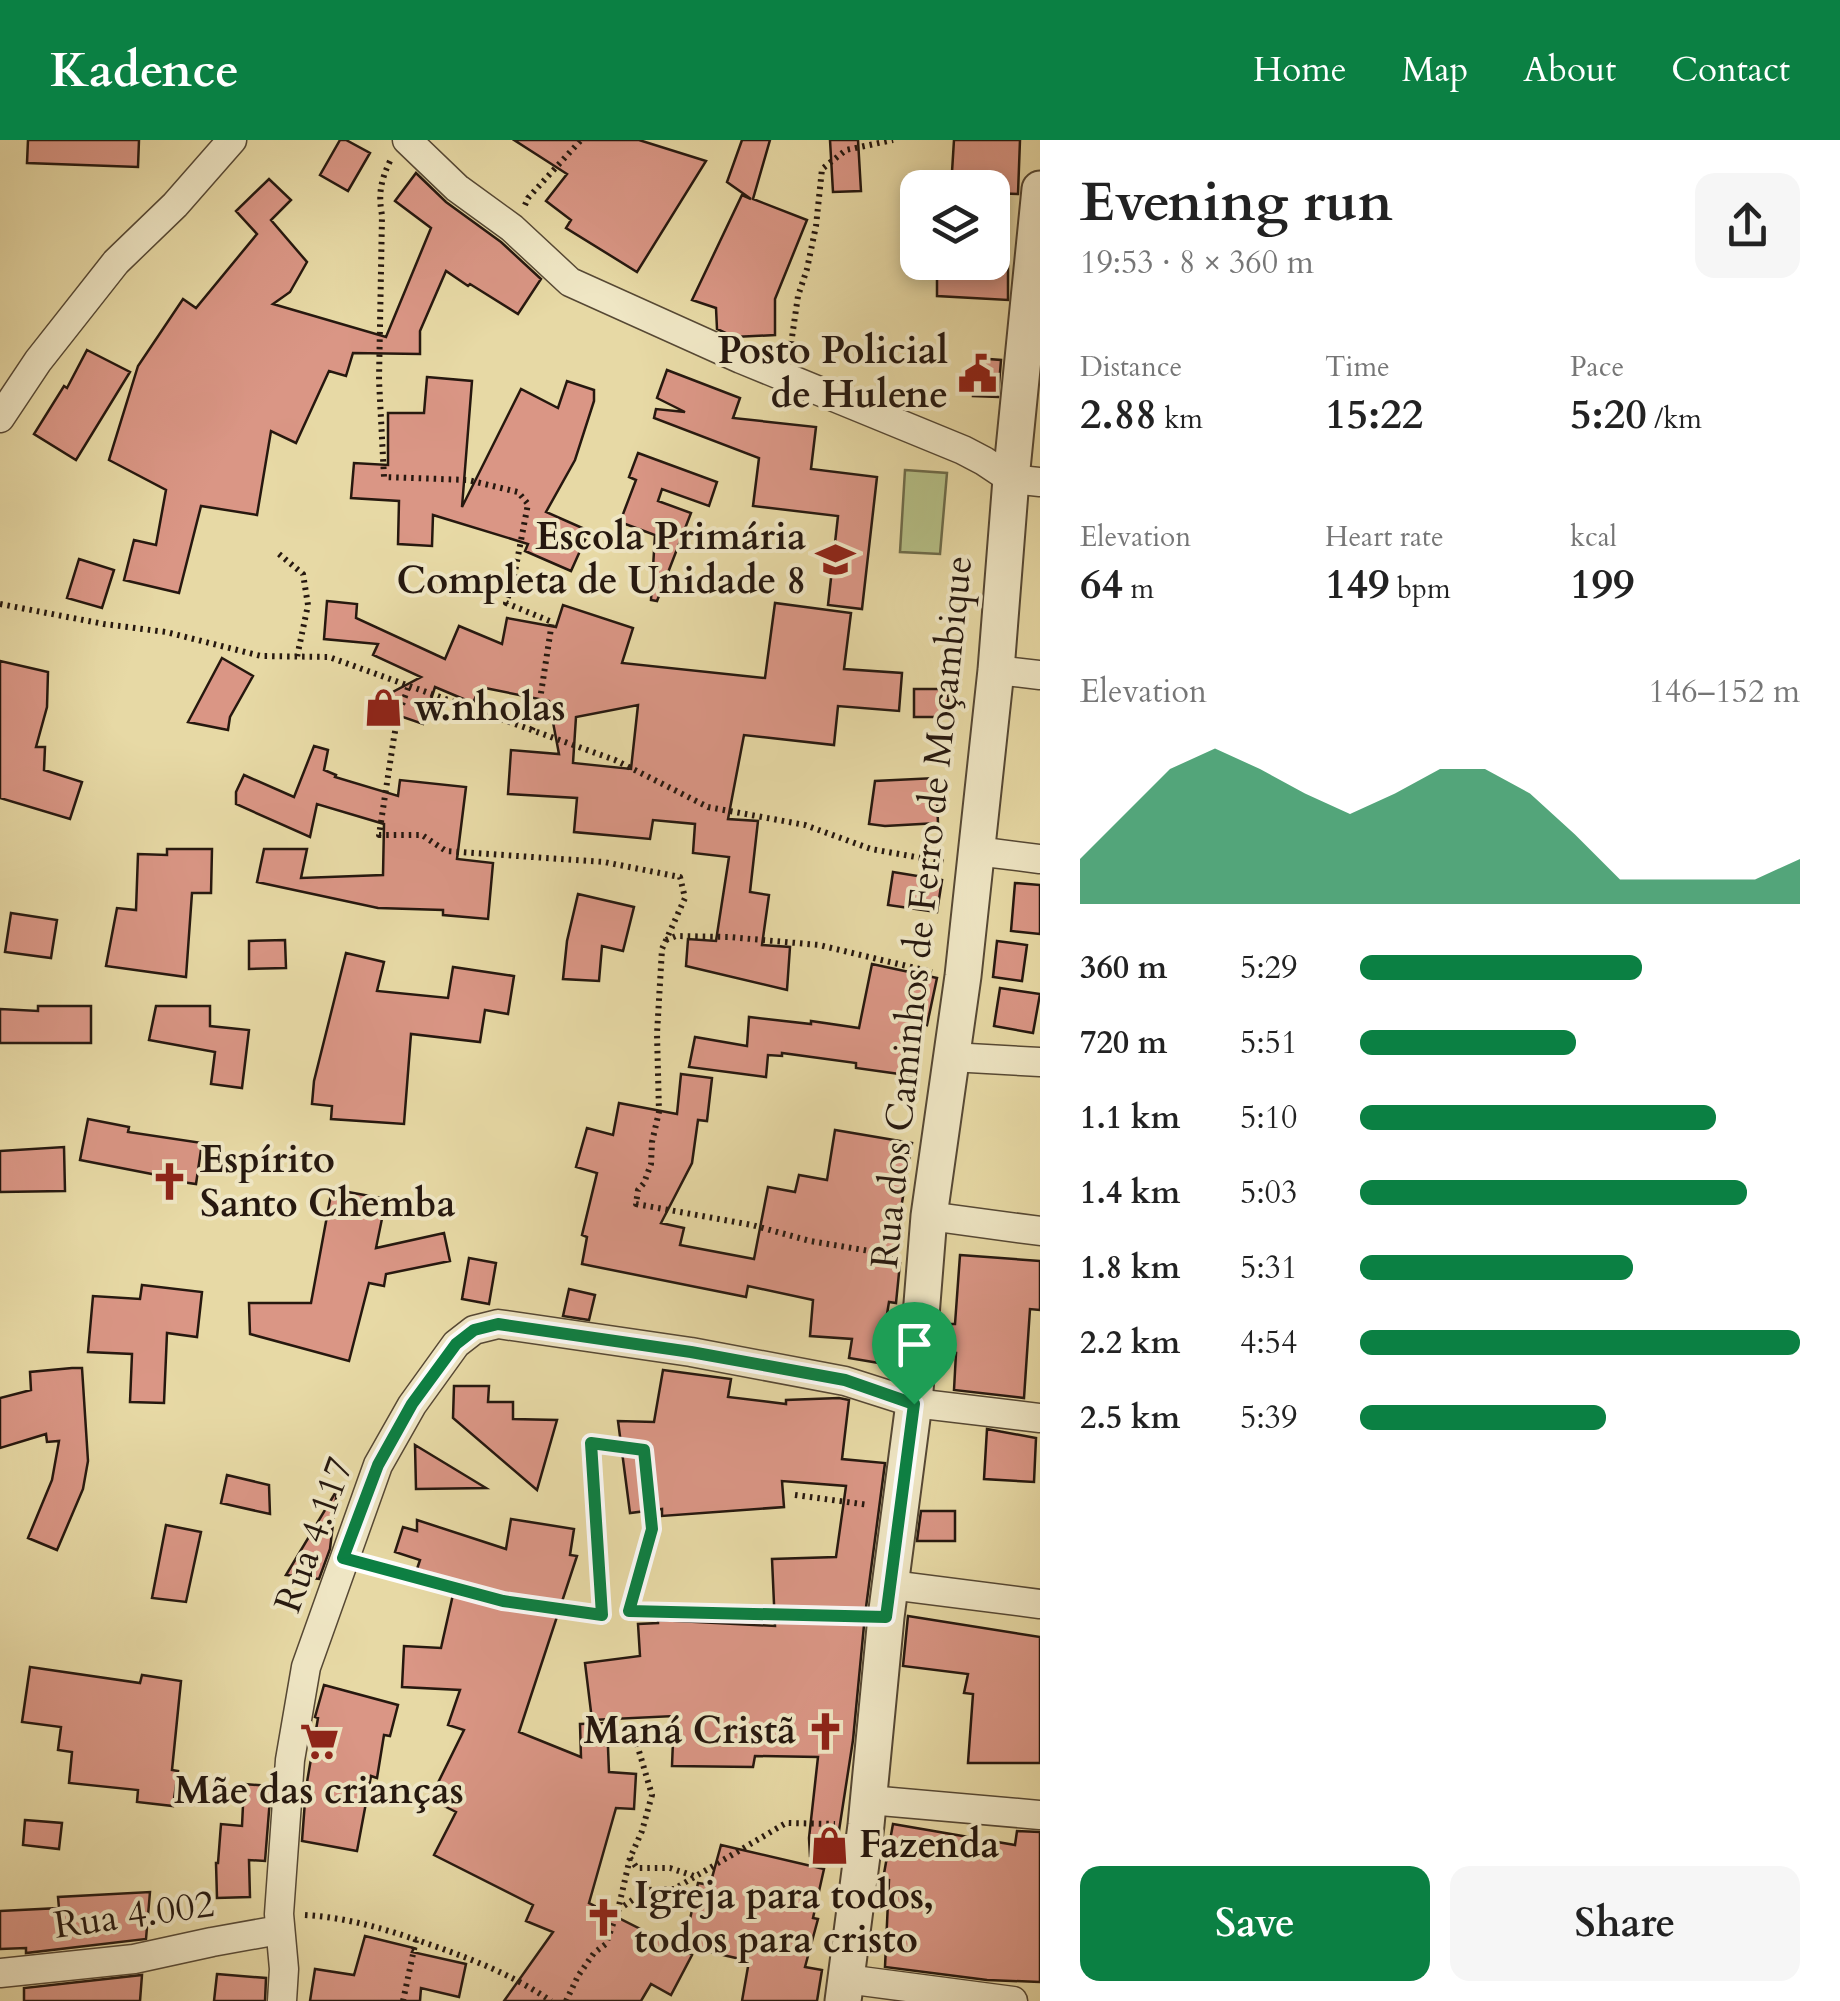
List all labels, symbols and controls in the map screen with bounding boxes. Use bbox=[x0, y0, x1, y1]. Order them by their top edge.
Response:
text: Kadence bbox=[50, 38, 239, 103]
text: Home bbox=[1253, 46, 1347, 94]
text: Map bbox=[1402, 46, 1468, 94]
text: About bbox=[1523, 46, 1616, 94]
text: Contact bbox=[1671, 46, 1790, 94]
text: Evening run bbox=[1080, 166, 1393, 240]
map controls bbox=[900, 170, 1010, 280]
button: layers bbox=[900, 170, 1010, 280]
button: share bbox=[1695, 173, 1800, 278]
text: 19:53 · 8 × 360 m bbox=[1080, 241, 1314, 285]
place label: Posto Policial de Hulene bbox=[718, 325, 948, 421]
text: Distance bbox=[1080, 348, 1182, 386]
text: Time bbox=[1325, 348, 1390, 386]
text: Pace bbox=[1570, 348, 1624, 386]
public building icon: Posto Policial de Hulene bbox=[957, 352, 999, 394]
text: 2.88 bbox=[1080, 386, 1157, 443]
text: 15:22 bbox=[1325, 386, 1423, 443]
text: 5:20 bbox=[1570, 386, 1647, 443]
text: km bbox=[1157, 400, 1203, 438]
text: /km bbox=[1647, 400, 1702, 438]
place label: Escola Primária Completa de Unidade 8 bbox=[397, 511, 806, 607]
text: Elevation bbox=[1080, 518, 1191, 556]
text: Heart rate bbox=[1325, 518, 1444, 556]
text: kcal bbox=[1570, 518, 1617, 556]
school or university icon: Escola Primária Completa de Unidade 8 bbox=[815, 538, 857, 580]
street label: Rua dos Caminhos de Ferro de Moçambique bbox=[859, 553, 985, 1271]
text: 64 bbox=[1080, 556, 1123, 613]
text: 149 bbox=[1325, 556, 1390, 613]
text: 199 bbox=[1570, 556, 1635, 613]
text: m bbox=[1123, 570, 1154, 608]
text: bpm bbox=[1390, 570, 1451, 608]
text: Elevation bbox=[1080, 670, 1207, 714]
text: 146–152 m bbox=[1648, 670, 1800, 714]
place label: w.nholas bbox=[414, 682, 566, 734]
shop icon: w.nholas bbox=[363, 687, 405, 729]
text: 360 m bbox=[1080, 946, 1167, 990]
text: 5:29 bbox=[1240, 946, 1297, 990]
text: 720 m bbox=[1080, 1021, 1167, 1065]
text: 5:51 bbox=[1240, 1021, 1297, 1065]
text: 1.1 km bbox=[1080, 1096, 1180, 1140]
text: 5:10 bbox=[1240, 1096, 1297, 1140]
place label: Espírito Santo Chemba bbox=[200, 1134, 456, 1230]
church icon: Espírito Santo Chemba bbox=[149, 1161, 191, 1203]
text: 1.4 km bbox=[1080, 1171, 1180, 1215]
text: 5:03 bbox=[1240, 1171, 1297, 1215]
text: 1.8 km bbox=[1080, 1246, 1180, 1290]
text: 5:31 bbox=[1240, 1246, 1297, 1290]
pin bbox=[872, 1302, 957, 1405]
icon: arrive bbox=[887, 1317, 942, 1372]
text: 2.2 km bbox=[1080, 1321, 1180, 1365]
text: 4:54 bbox=[1240, 1321, 1297, 1365]
text: 2.5 km bbox=[1080, 1396, 1180, 1440]
text: 5:39 bbox=[1240, 1396, 1297, 1440]
street label: Rua 4.117 bbox=[262, 1450, 366, 1620]
place label: Maná Cristã bbox=[584, 1705, 796, 1757]
church icon: Maná Cristã bbox=[805, 1710, 847, 1752]
supermarket icon: Mãe das crianças bbox=[298, 1721, 340, 1763]
place label: Mãe das crianças bbox=[174, 1765, 464, 1817]
place label: Fazenda bbox=[859, 1819, 1000, 1871]
shop icon: Fazenda bbox=[808, 1824, 850, 1866]
button: Save bbox=[1080, 1866, 1430, 1981]
button: Share bbox=[1450, 1866, 1800, 1981]
place label: Igreja para todos, todos para cristo bbox=[634, 1870, 934, 1966]
street label: Rua 4.002 bbox=[51, 1878, 217, 1952]
church icon: Igreja para todos, todos para cristo bbox=[583, 1897, 625, 1939]

